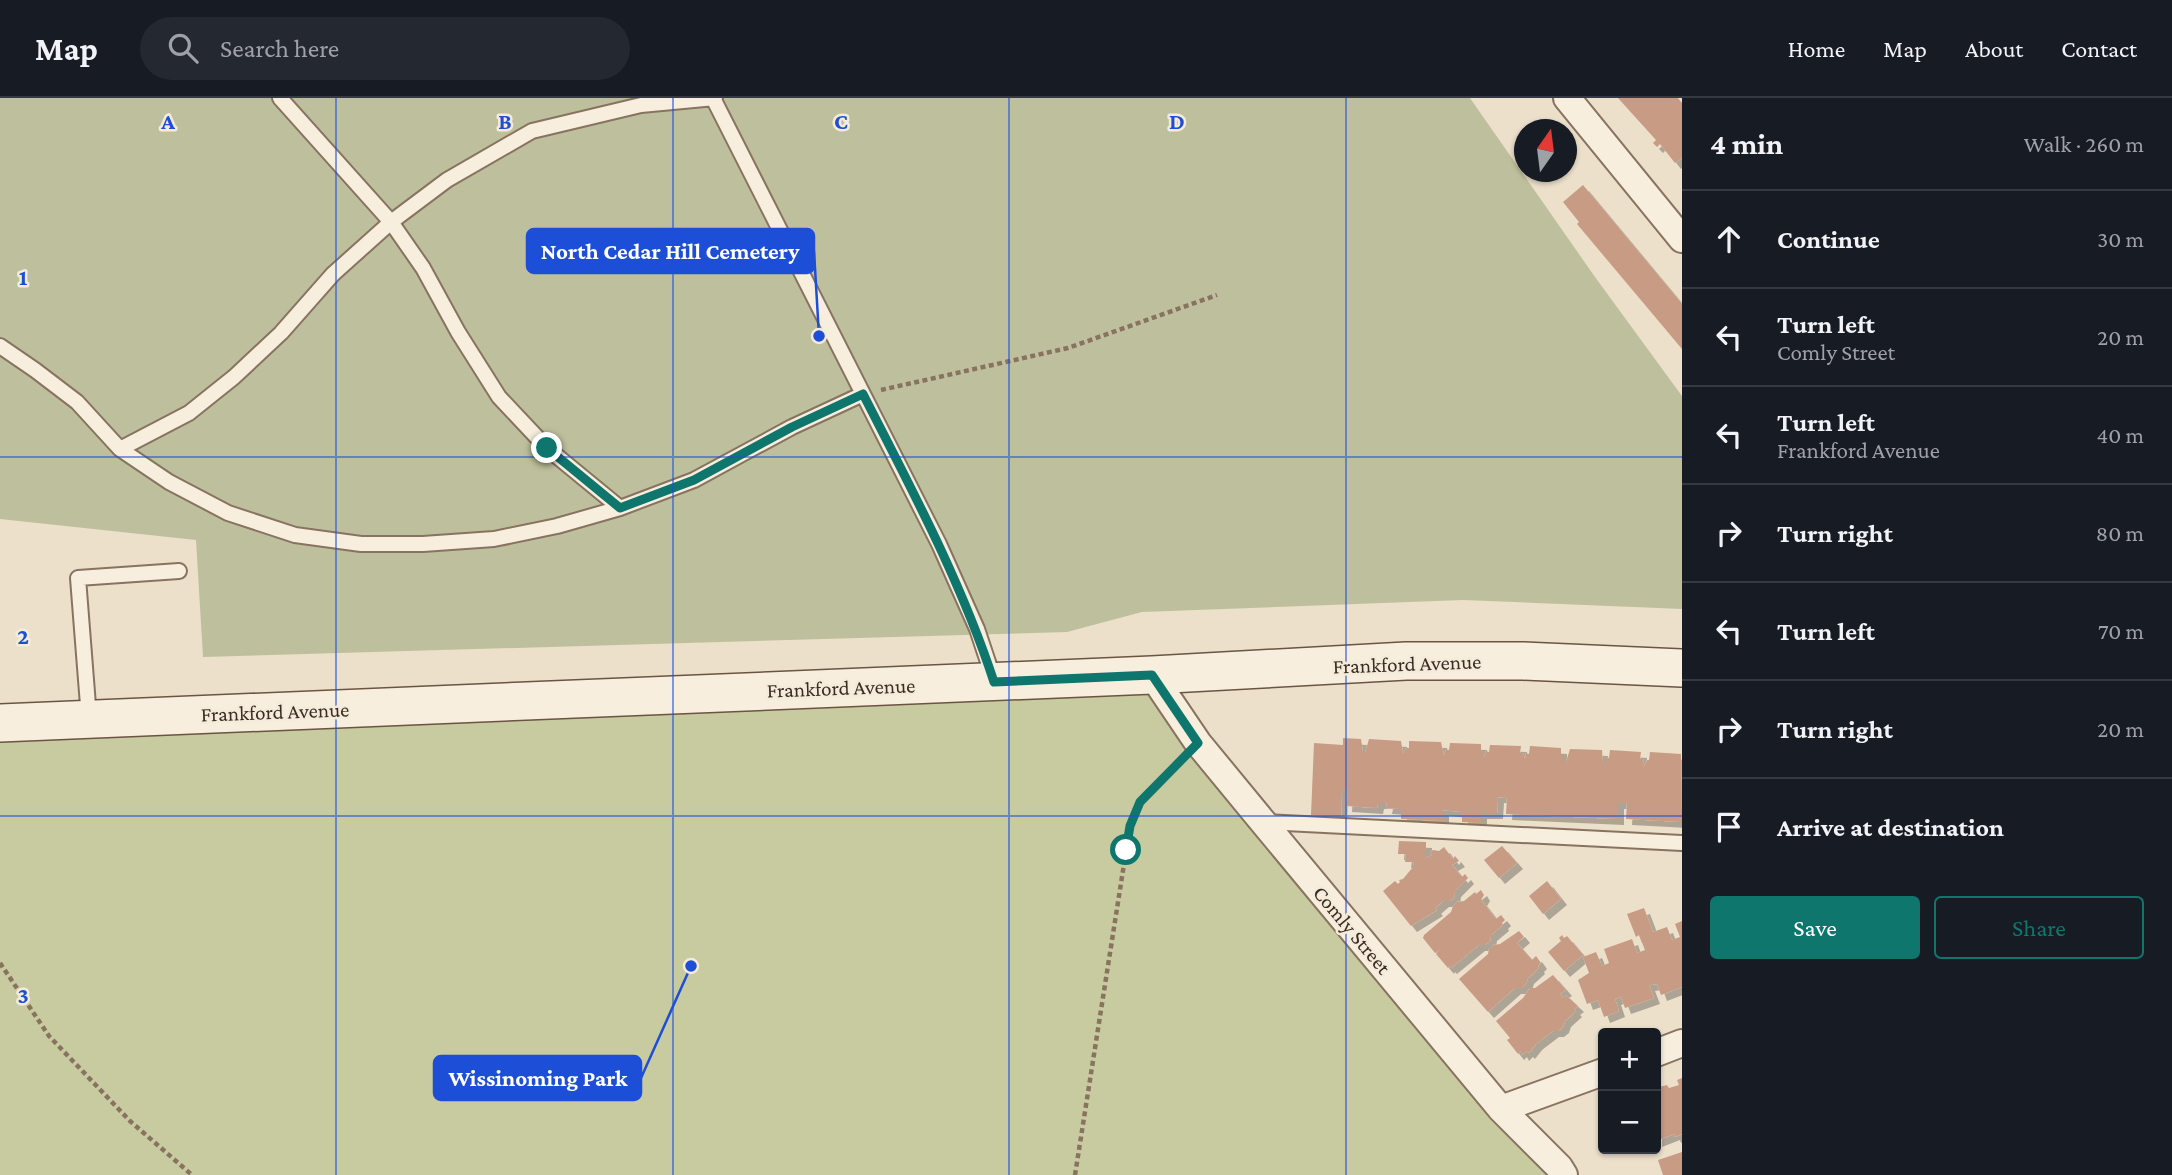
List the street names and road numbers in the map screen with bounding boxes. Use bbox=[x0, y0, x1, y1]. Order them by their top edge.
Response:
street label: Frankford Avenue bbox=[1332, 649, 1482, 679]
street label: Frankford Avenue bbox=[766, 673, 916, 703]
street label: Frankford Avenue bbox=[200, 697, 350, 727]
street label: Comly Street bbox=[1308, 881, 1397, 980]

